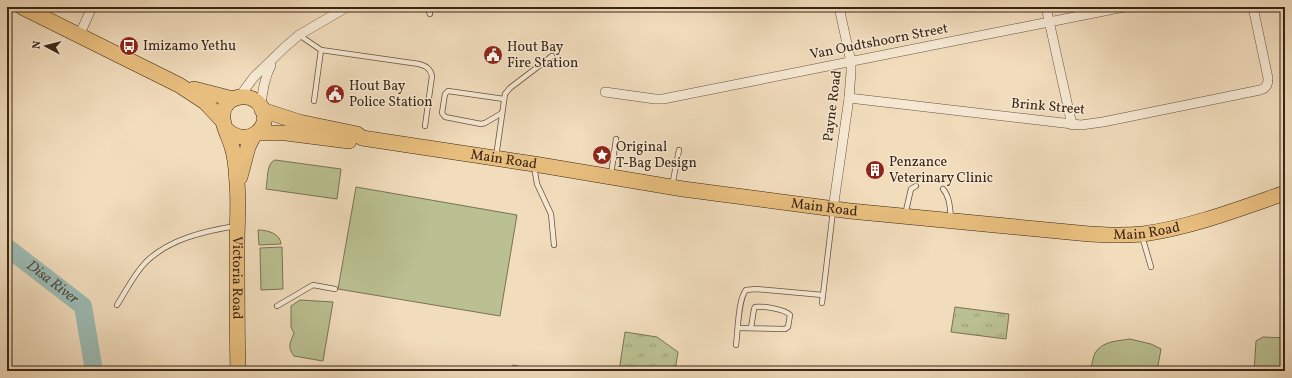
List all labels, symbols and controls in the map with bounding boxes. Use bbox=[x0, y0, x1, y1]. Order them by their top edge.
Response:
street label: Van Oudtshoorn Street bbox=[808, 19, 950, 65]
north arrow bbox=[26, 26, 66, 66]
bus stop icon: Imizamo Yethu bbox=[118, 35, 140, 57]
place label: Imizamo Yethu bbox=[143, 37, 236, 56]
place label: Hout Bay Fire Station bbox=[507, 38, 578, 73]
text: N bbox=[30, 40, 45, 50]
public building icon: Hout Bay Fire Station bbox=[482, 44, 504, 66]
street label: Payne Road bbox=[819, 69, 847, 143]
place label: Hout Bay Police Station bbox=[349, 77, 433, 112]
public building icon: Hout Bay Police Station bbox=[324, 83, 346, 105]
street label: Brink Street bbox=[1010, 94, 1086, 120]
place label: Original T-Bag Design bbox=[616, 138, 697, 173]
place icon: Original T-Bag Design bbox=[591, 144, 613, 166]
street label: Main Road bbox=[469, 145, 539, 174]
place label: Penzance Veterinary Clinic bbox=[889, 153, 993, 188]
building icon: Penzance Veterinary Clinic bbox=[864, 159, 886, 181]
street label: Main Road bbox=[790, 194, 858, 221]
street label: Main Road bbox=[1113, 218, 1182, 245]
street label: Victoria Road bbox=[227, 236, 247, 319]
water label: Disa River bbox=[22, 255, 83, 310]

